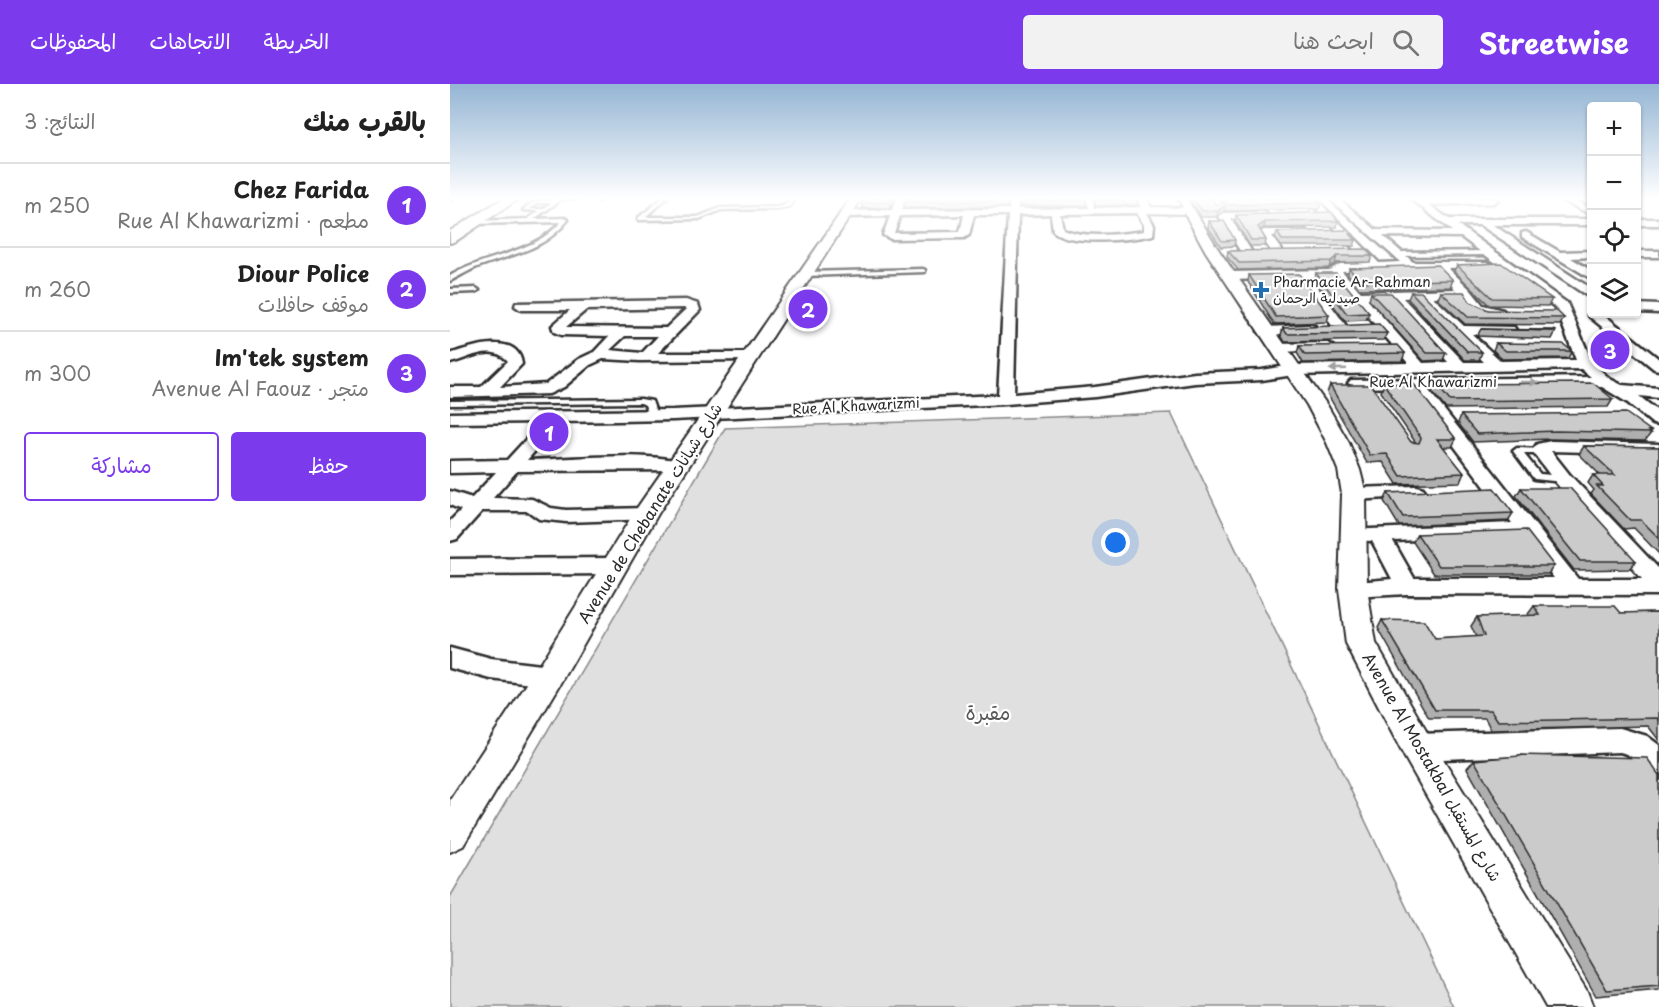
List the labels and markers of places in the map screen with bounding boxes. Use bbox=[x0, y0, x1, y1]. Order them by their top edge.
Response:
place label: Pharmacie Ar-Rahman صيدلية الرحمان bbox=[1273, 271, 1431, 308]
marker: Pharmacie Ar-Rahman صيدلية الرحمان bbox=[1254, 283, 1268, 297]
pin: 2 bbox=[788, 286, 828, 332]
pin: 3 bbox=[1590, 328, 1630, 372]
pin: 1 bbox=[530, 410, 568, 454]

